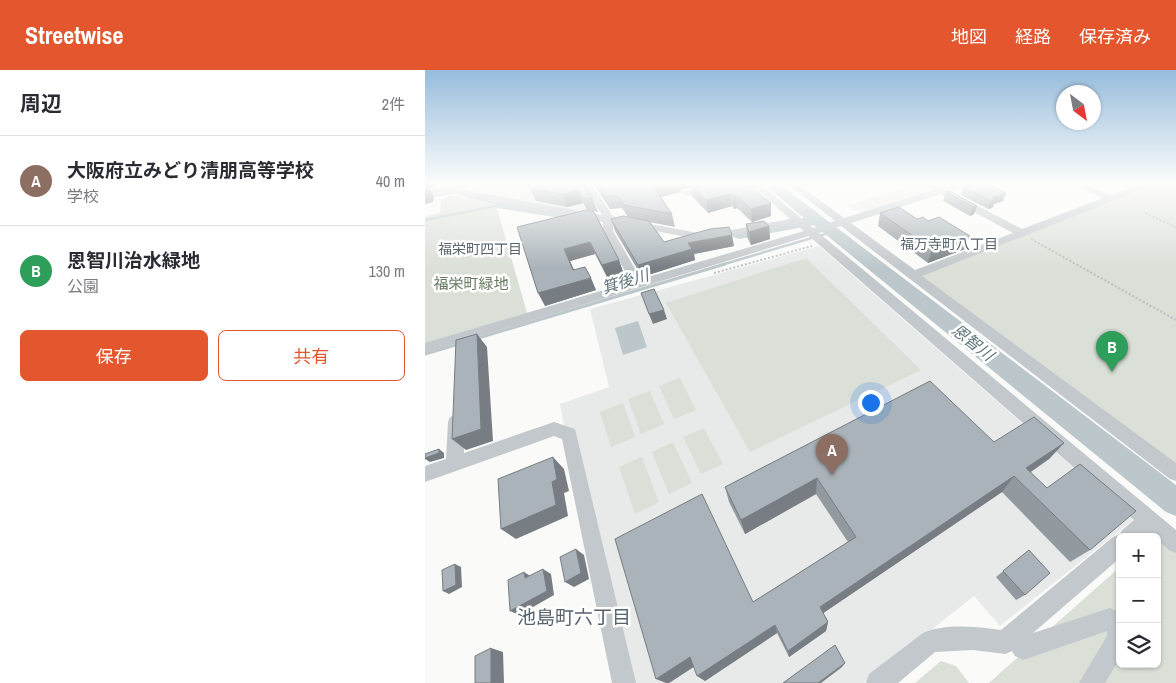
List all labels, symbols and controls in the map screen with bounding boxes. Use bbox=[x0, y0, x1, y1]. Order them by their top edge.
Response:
text: Streetwise bbox=[25, 19, 123, 51]
text: 地図 bbox=[951, 24, 987, 49]
text: 経路 bbox=[1015, 24, 1051, 49]
text: 保存済み bbox=[1079, 24, 1151, 49]
north arrow bbox=[1056, 85, 1101, 130]
text: 周辺 bbox=[20, 89, 62, 118]
text: 2件 bbox=[382, 93, 405, 115]
text: 大阪府立みどり清朋高等学校 bbox=[67, 157, 314, 183]
text: A bbox=[31, 170, 41, 192]
text: 40 m bbox=[376, 170, 405, 192]
text: 学校 bbox=[67, 185, 99, 207]
district label: 福万寺町八丁目 bbox=[900, 235, 998, 253]
district label: 福栄町四丁目 bbox=[438, 240, 522, 258]
text: 恩智川治水緑地 bbox=[67, 247, 200, 273]
text: B bbox=[31, 260, 41, 282]
text: 130 m bbox=[369, 260, 405, 282]
water label: 箕後川 bbox=[599, 263, 653, 299]
park label: 福栄町緑地 bbox=[433, 273, 509, 294]
text: 公園 bbox=[67, 275, 99, 297]
water label: 恩智川 bbox=[947, 319, 1000, 367]
button: 保存 bbox=[20, 330, 208, 381]
button: 共有 bbox=[218, 330, 405, 381]
pin: B bbox=[1096, 331, 1128, 372]
your location bbox=[858, 390, 884, 416]
pin: A bbox=[816, 434, 848, 475]
map controls bbox=[1116, 533, 1161, 668]
button: + bbox=[1116, 533, 1161, 578]
button: − bbox=[1116, 578, 1161, 623]
district label: 池島町六丁目 bbox=[517, 604, 631, 630]
button: layers bbox=[1116, 623, 1161, 668]

